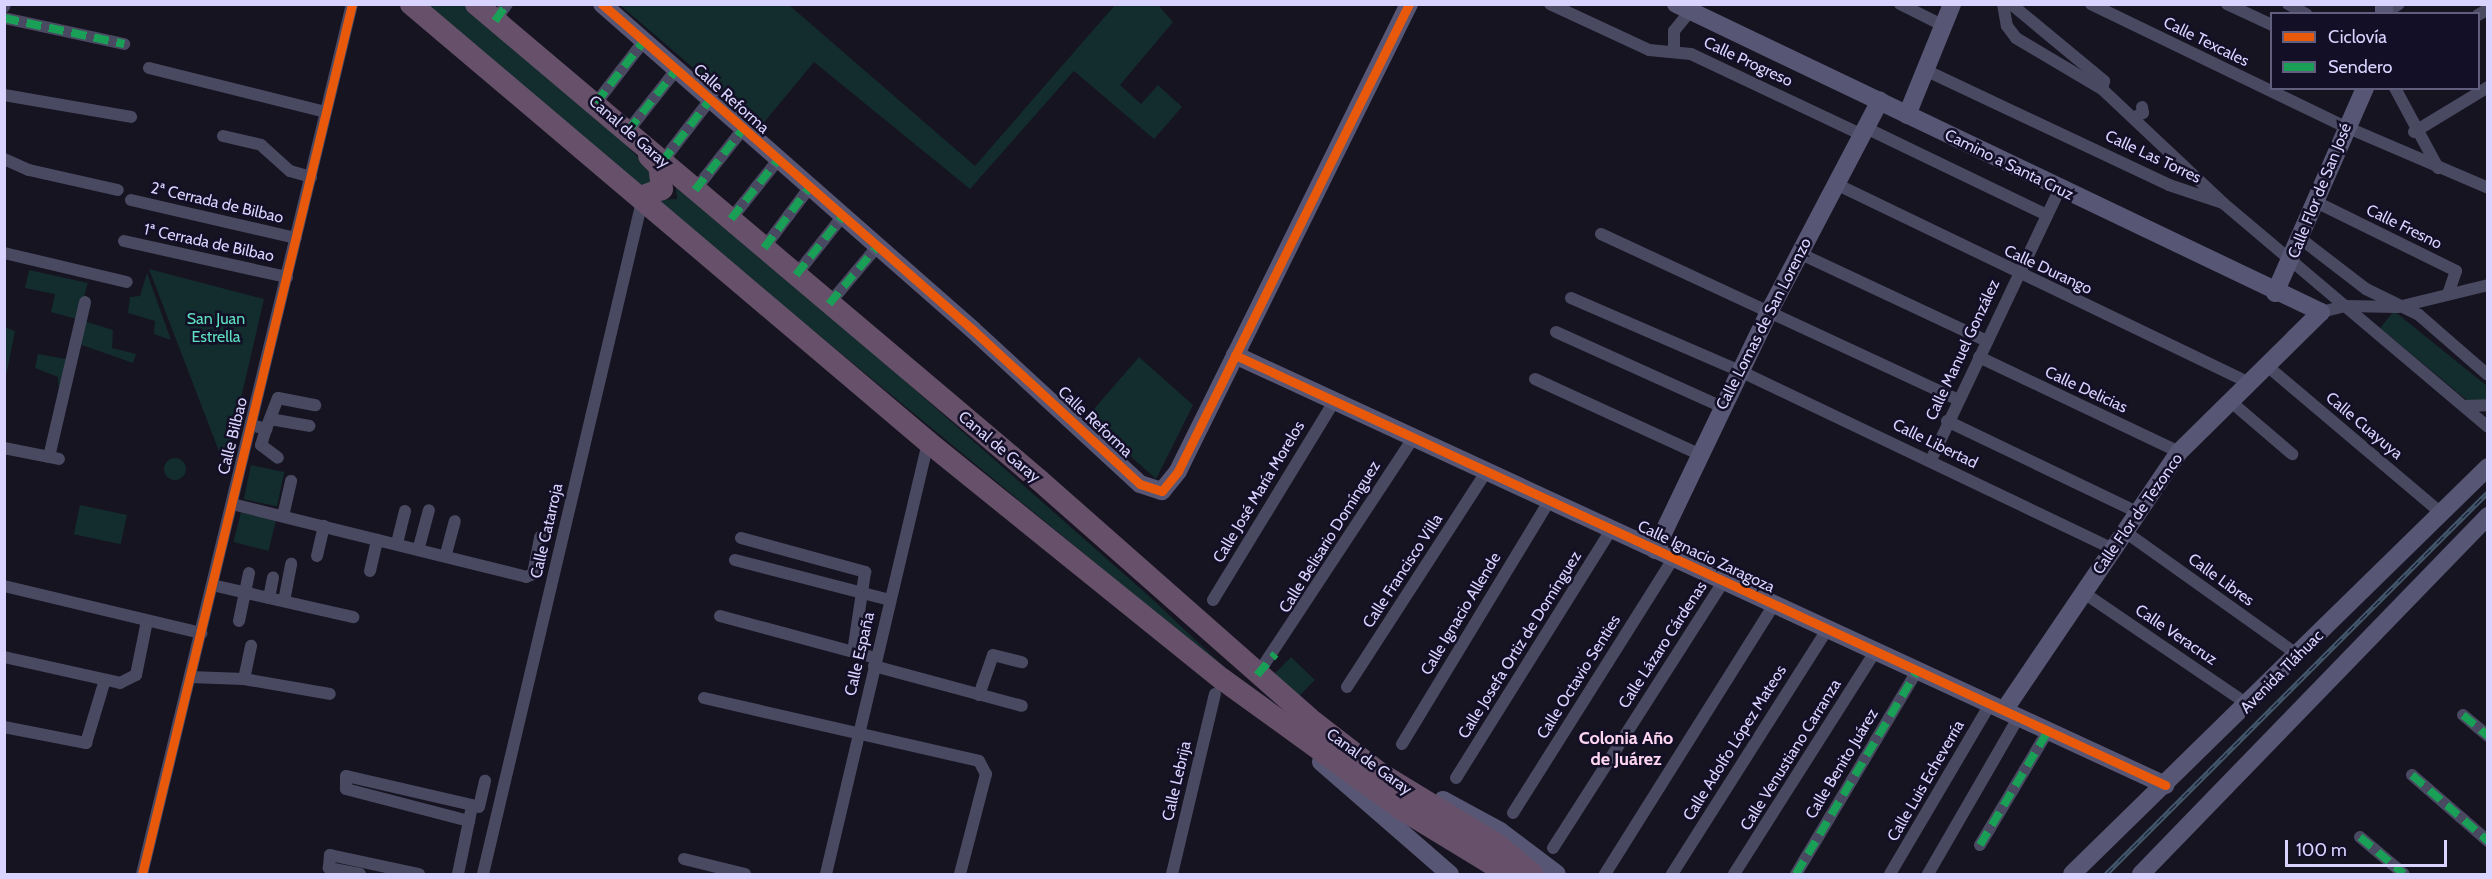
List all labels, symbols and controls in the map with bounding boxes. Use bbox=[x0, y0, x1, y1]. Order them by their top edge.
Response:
legend bbox=[2270, 12, 2480, 90]
street label: Calle Texcales bbox=[2160, 13, 2252, 71]
text: Ciclovía bbox=[2328, 26, 2387, 48]
street label: Calle Progreso bbox=[1700, 33, 1796, 91]
text: Sendero bbox=[2328, 56, 2392, 78]
street label: Calle Reforma bbox=[689, 60, 773, 138]
street label: Canal de Garay bbox=[585, 92, 673, 172]
street label: Calle Flor de San José bbox=[2284, 121, 2356, 261]
street label: Camino a Santa Cruz bbox=[1942, 126, 2076, 204]
street label: Calle Las Torres bbox=[2102, 126, 2204, 188]
street label: 2ª Cerrada de Bilbao bbox=[149, 178, 285, 228]
street label: Calle Fresno bbox=[2363, 200, 2445, 254]
street label: 1ª Cerrada de Bilbao bbox=[142, 220, 276, 266]
street label: Calle Lomas de San Lorenzo bbox=[1712, 235, 1816, 413]
street label: Calle Durango bbox=[2001, 241, 2095, 299]
street label: Calle Manuel González bbox=[1922, 276, 2004, 424]
park label: San Juan Estrella bbox=[187, 309, 245, 347]
street label: Calle Delicias bbox=[2042, 363, 2130, 417]
street label: Calle Reforma bbox=[1054, 383, 1136, 461]
street label: Calle Cuayuya bbox=[2322, 388, 2406, 464]
street label: Calle Bilbao bbox=[214, 395, 252, 477]
street label: Canal de Garay bbox=[954, 407, 1044, 487]
street label: Calle Libertad bbox=[1889, 415, 1981, 473]
street label: Calle José María Morelos bbox=[1209, 418, 1309, 566]
street label: Calle Flor de Tezonco bbox=[2089, 450, 2187, 578]
street label: Calle Belisario Domínguez bbox=[1275, 457, 1385, 617]
street label: Calle Catarroja bbox=[527, 482, 567, 580]
street label: Calle Francisco Villa bbox=[1359, 510, 1447, 632]
street label: Calle Ignacio Zaragoza bbox=[1634, 517, 1778, 597]
street label: Calle Josefa Ortiz de Domínguez bbox=[1454, 548, 1586, 742]
street label: Calle Ignacio Allende bbox=[1417, 549, 1505, 679]
street label: Calle Libres bbox=[2184, 550, 2258, 610]
street label: Calle Lázaro Cárdenas bbox=[1615, 578, 1711, 712]
street label: Calle Veracruz bbox=[2131, 601, 2221, 669]
street label: Calle España bbox=[841, 610, 879, 698]
street label: Calle Octavio Senties bbox=[1533, 611, 1625, 743]
street label: Avenida Tláhuac bbox=[2236, 626, 2328, 718]
street label: Calle Adolfo López Mateos bbox=[1679, 662, 1791, 824]
street label: Calle Venustiano Carranza bbox=[1737, 676, 1845, 834]
street label: Calle Benito Juárez bbox=[1802, 705, 1882, 823]
street label: Calle Luis Echeverría bbox=[1884, 717, 1968, 845]
street label: Canal de Garay bbox=[1322, 725, 1416, 799]
district label: Colonia Año de Juárez bbox=[1579, 728, 1673, 771]
street label: Calle Lebrija bbox=[1159, 739, 1195, 823]
scale bar bbox=[2288, 828, 2450, 866]
text: 100 m bbox=[2296, 839, 2347, 861]

